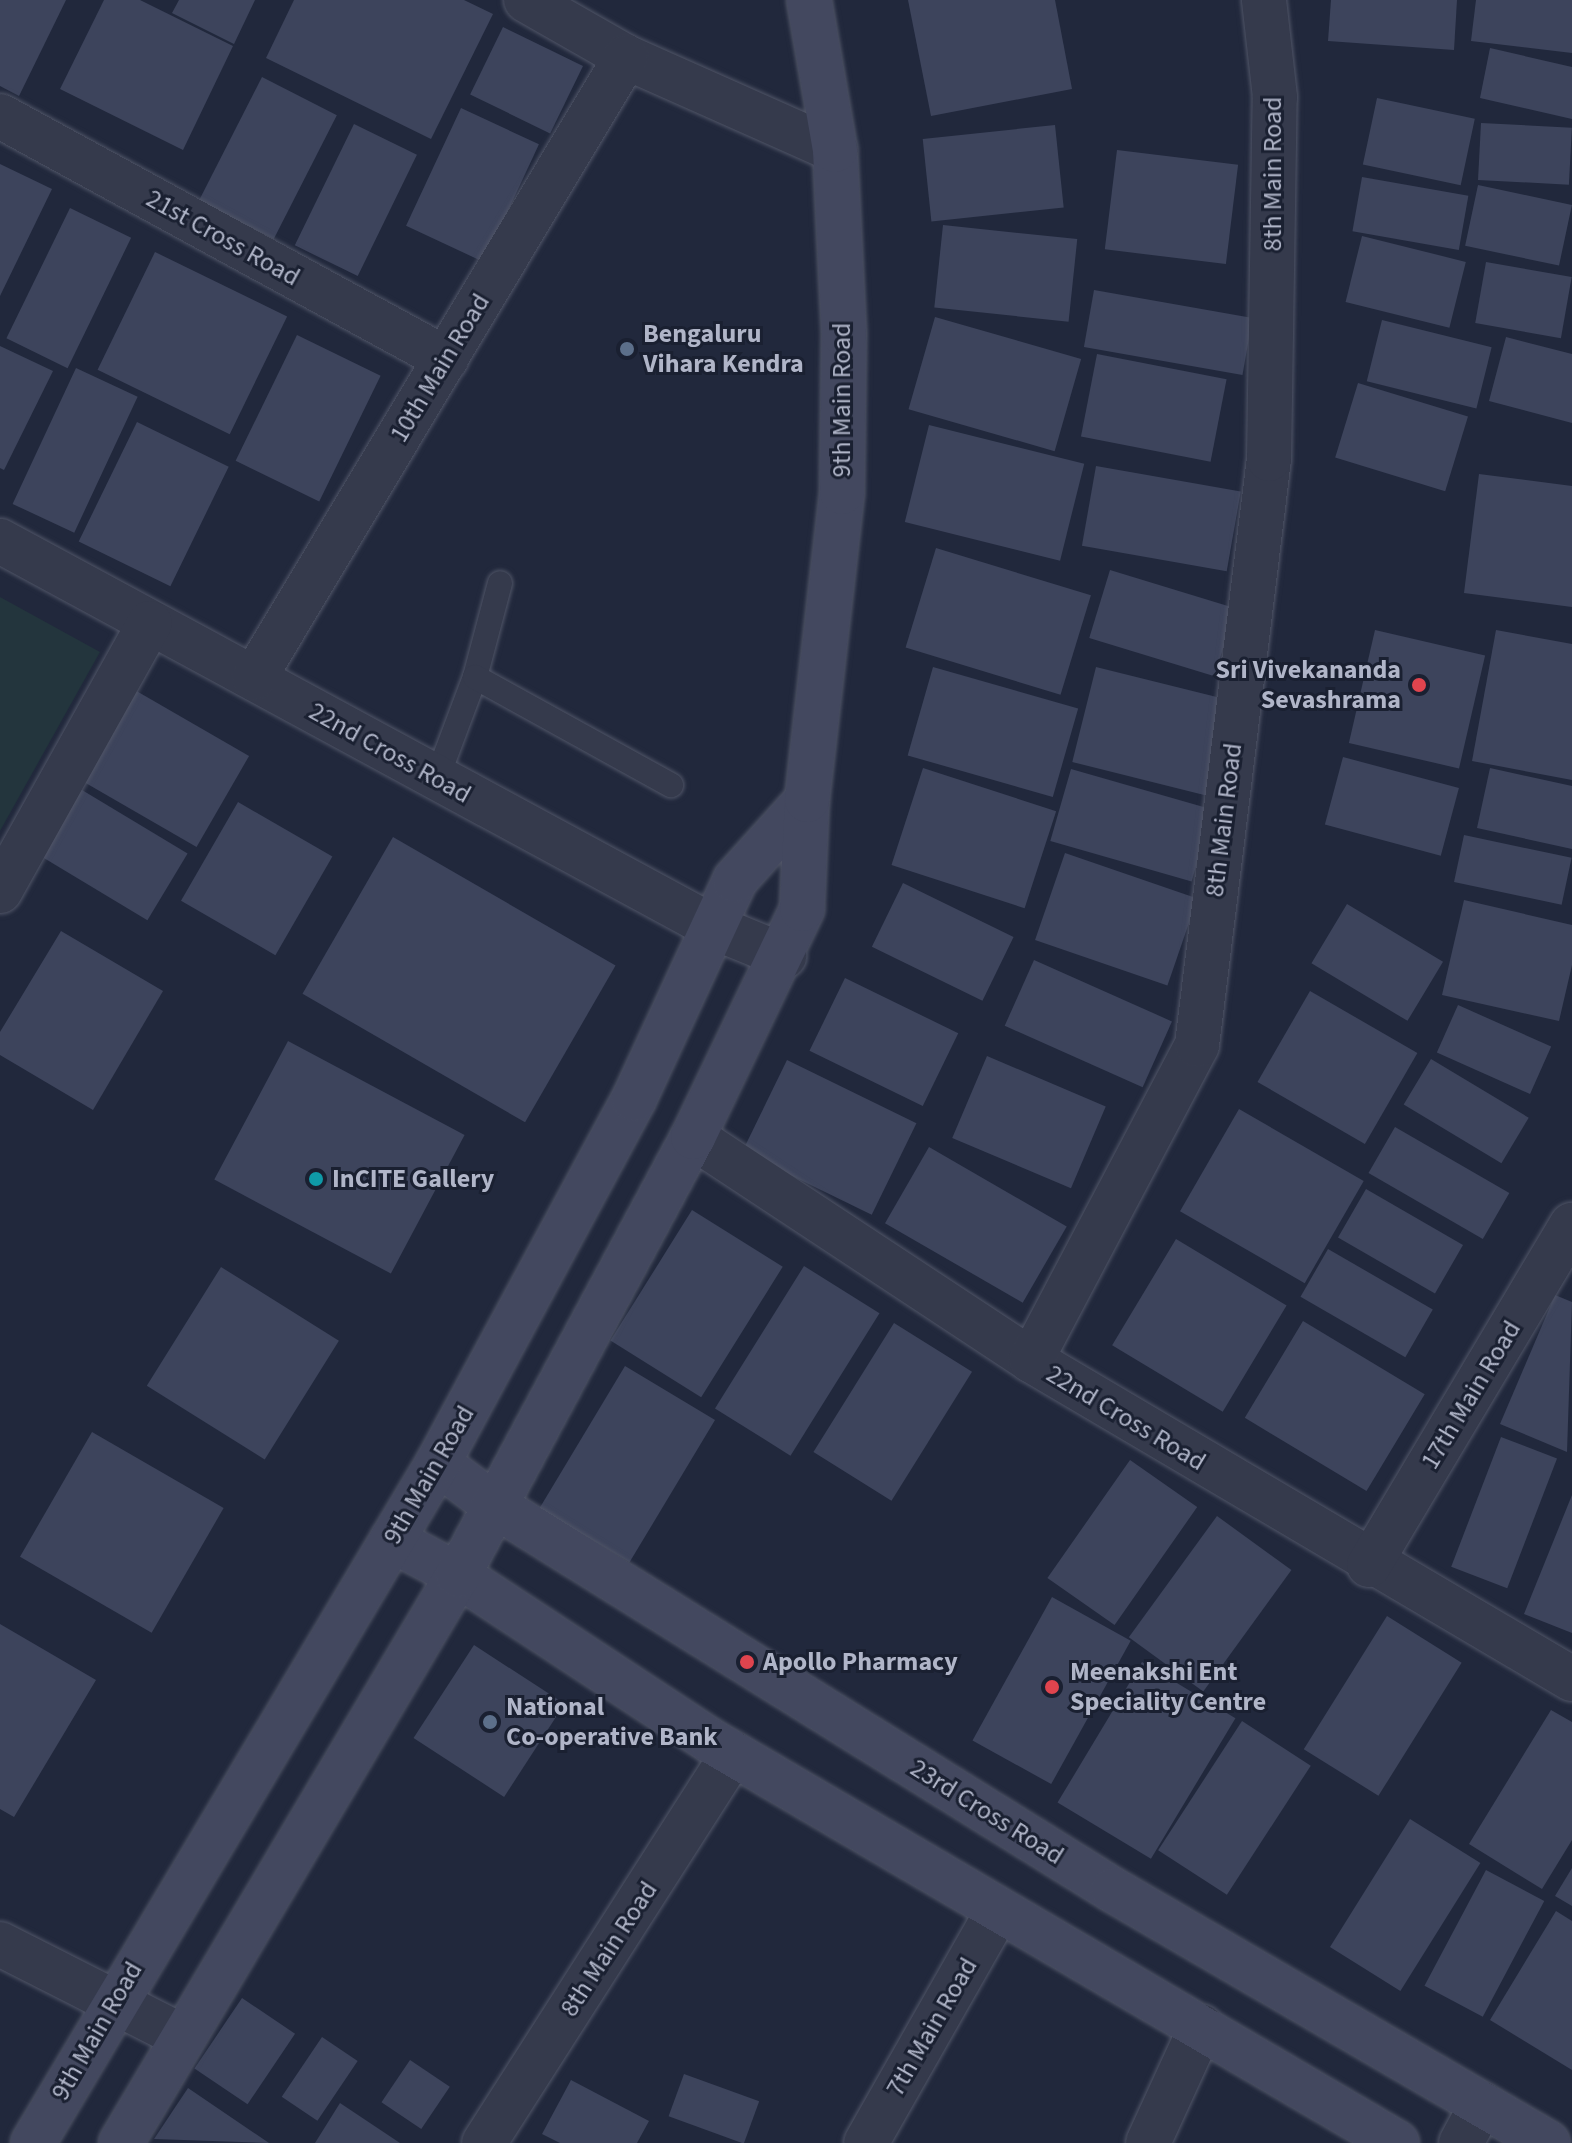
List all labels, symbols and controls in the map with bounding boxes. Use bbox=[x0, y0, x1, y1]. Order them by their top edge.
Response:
street label: 8th Main Road bbox=[1257, 97, 1289, 251]
street label: 21st Cross Road bbox=[141, 183, 305, 293]
street label: 10th Main Road bbox=[383, 288, 497, 448]
place label: Bengaluru Vihara Kendra bbox=[643, 318, 804, 380]
street label: 9th Main Road bbox=[826, 323, 858, 477]
marker: Bengaluru Vihara Kendra bbox=[618, 340, 636, 358]
place label: Sri Vivekananda Sevashrama bbox=[1216, 654, 1401, 716]
marker: Sri Vivekananda Sevashrama bbox=[1408, 674, 1430, 696]
street label: 22nd Cross Road bbox=[304, 696, 476, 810]
street label: 8th Main Road bbox=[1199, 741, 1249, 899]
place label: InCITE Gallery bbox=[332, 1163, 494, 1195]
marker: InCITE Gallery bbox=[307, 1170, 325, 1188]
street label: 17th Main Road bbox=[1414, 1315, 1528, 1475]
street label: 22nd Cross Road bbox=[1041, 1358, 1211, 1478]
street label: 9th Main Road bbox=[377, 1400, 481, 1550]
place label: Apollo Pharmacy bbox=[763, 1646, 958, 1678]
marker: Apollo Pharmacy bbox=[738, 1653, 756, 1671]
place label: Meenakshi Ent Speciality Centre bbox=[1070, 1656, 1266, 1718]
marker: Meenakshi Ent Speciality Centre bbox=[1041, 1676, 1063, 1698]
place label: National Co-operative Bank bbox=[506, 1691, 718, 1752]
marker: National Co-operative Bank bbox=[481, 1713, 499, 1731]
street label: 23rd Cross Road bbox=[905, 1752, 1069, 1872]
street label: 8th Main Road bbox=[554, 1876, 664, 2022]
street label: 7th Main Road bbox=[880, 1952, 984, 2102]
street label: 9th Main Road bbox=[45, 1956, 149, 2106]

